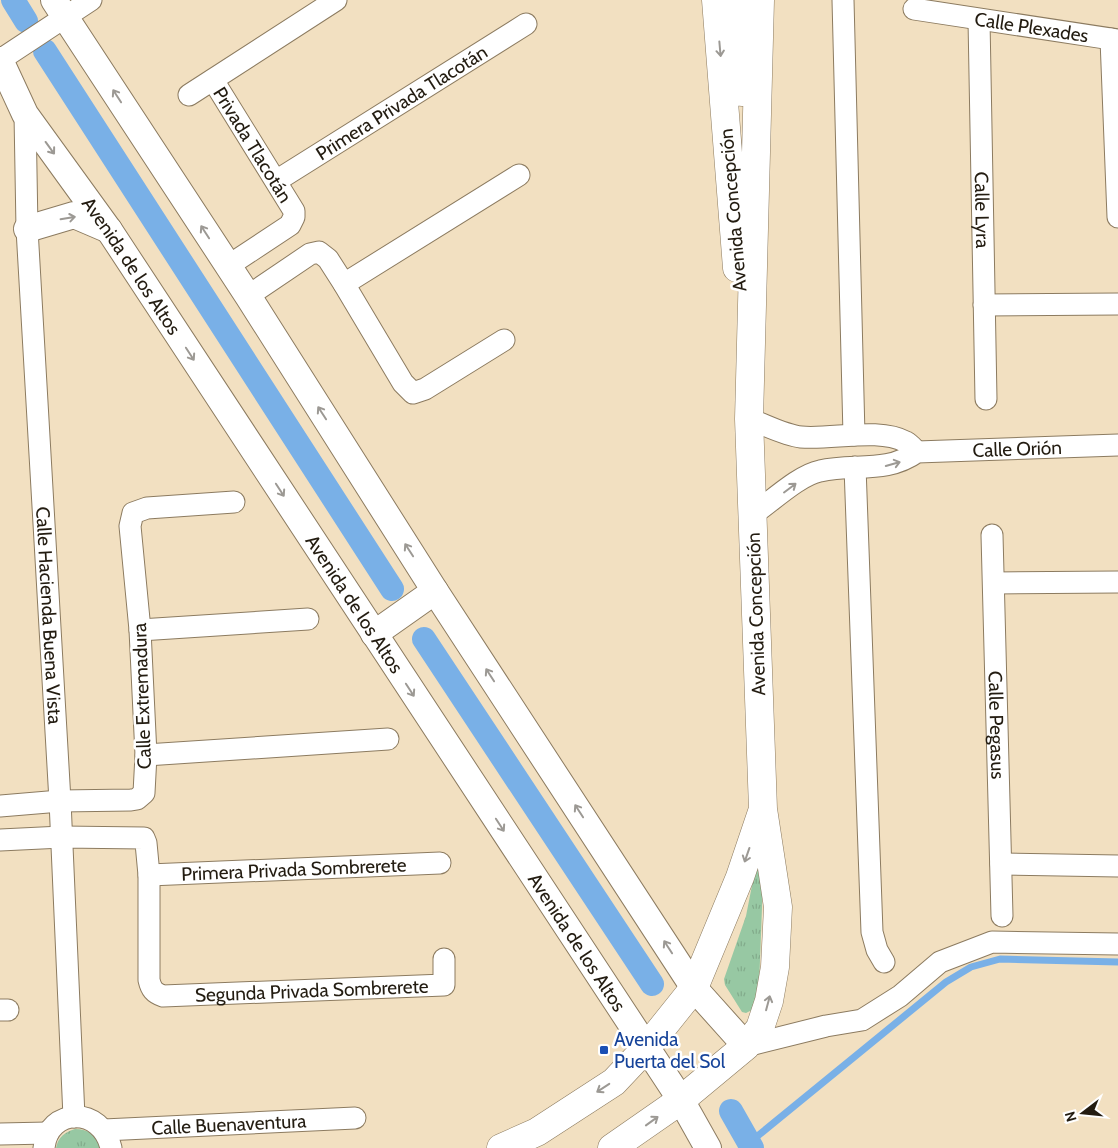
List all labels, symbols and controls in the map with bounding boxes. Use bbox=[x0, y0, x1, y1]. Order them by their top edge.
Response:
street label: Calle Plexades bbox=[973, 7, 1090, 47]
street label: Primera Privada Tlacotán bbox=[311, 40, 491, 165]
one-way arrow bbox=[715, 40, 724, 56]
street label: Privada Tlacotán bbox=[209, 83, 297, 207]
one-way arrow bbox=[111, 89, 121, 103]
street label: Avenida Concepción bbox=[714, 128, 752, 292]
one-way arrow bbox=[45, 141, 55, 155]
street label: Calle Lyra bbox=[970, 172, 995, 248]
street label: Avenida de los Altos bbox=[77, 192, 186, 339]
one-way arrow bbox=[60, 213, 76, 223]
one-way arrow bbox=[200, 225, 211, 239]
one-way arrow bbox=[186, 347, 196, 361]
one-way arrow bbox=[317, 406, 327, 420]
street label: Calle Orión bbox=[972, 435, 1062, 462]
one-way arrow bbox=[884, 458, 900, 468]
one-way arrow bbox=[275, 483, 285, 497]
one-way arrow bbox=[783, 483, 797, 493]
street label: Calle Hacienda Buena Vista bbox=[32, 506, 67, 725]
street label: Avenida de los Altos bbox=[301, 530, 409, 677]
street label: Avenida Concepción bbox=[742, 532, 770, 696]
one-way arrow bbox=[404, 543, 414, 557]
street label: Calle Extremadura bbox=[128, 622, 156, 770]
one-way arrow bbox=[485, 668, 496, 682]
street label: Calle Pegasus bbox=[984, 670, 1010, 780]
one-way arrow bbox=[406, 682, 416, 696]
one-way arrow bbox=[574, 804, 584, 818]
one-way arrow bbox=[495, 818, 505, 832]
one-way arrow bbox=[742, 847, 752, 863]
street label: Primera Privada Sombrerete bbox=[181, 853, 407, 885]
street label: Avenida de los Altos bbox=[523, 869, 631, 1016]
one-way arrow bbox=[663, 941, 673, 955]
street label: Segunda Privada Sombrerete bbox=[194, 974, 429, 1006]
one-way arrow bbox=[764, 995, 774, 1011]
place label: Avenida Puerta del Sol bbox=[614, 1028, 726, 1073]
marker: Avenida Puerta del Sol bbox=[598, 1044, 610, 1056]
one-way arrow bbox=[596, 1083, 610, 1094]
north arrow bbox=[1058, 1088, 1108, 1138]
street label: Calle Buenaventura bbox=[151, 1109, 307, 1139]
text: N bbox=[1060, 1109, 1081, 1124]
one-way arrow bbox=[645, 1116, 659, 1126]

